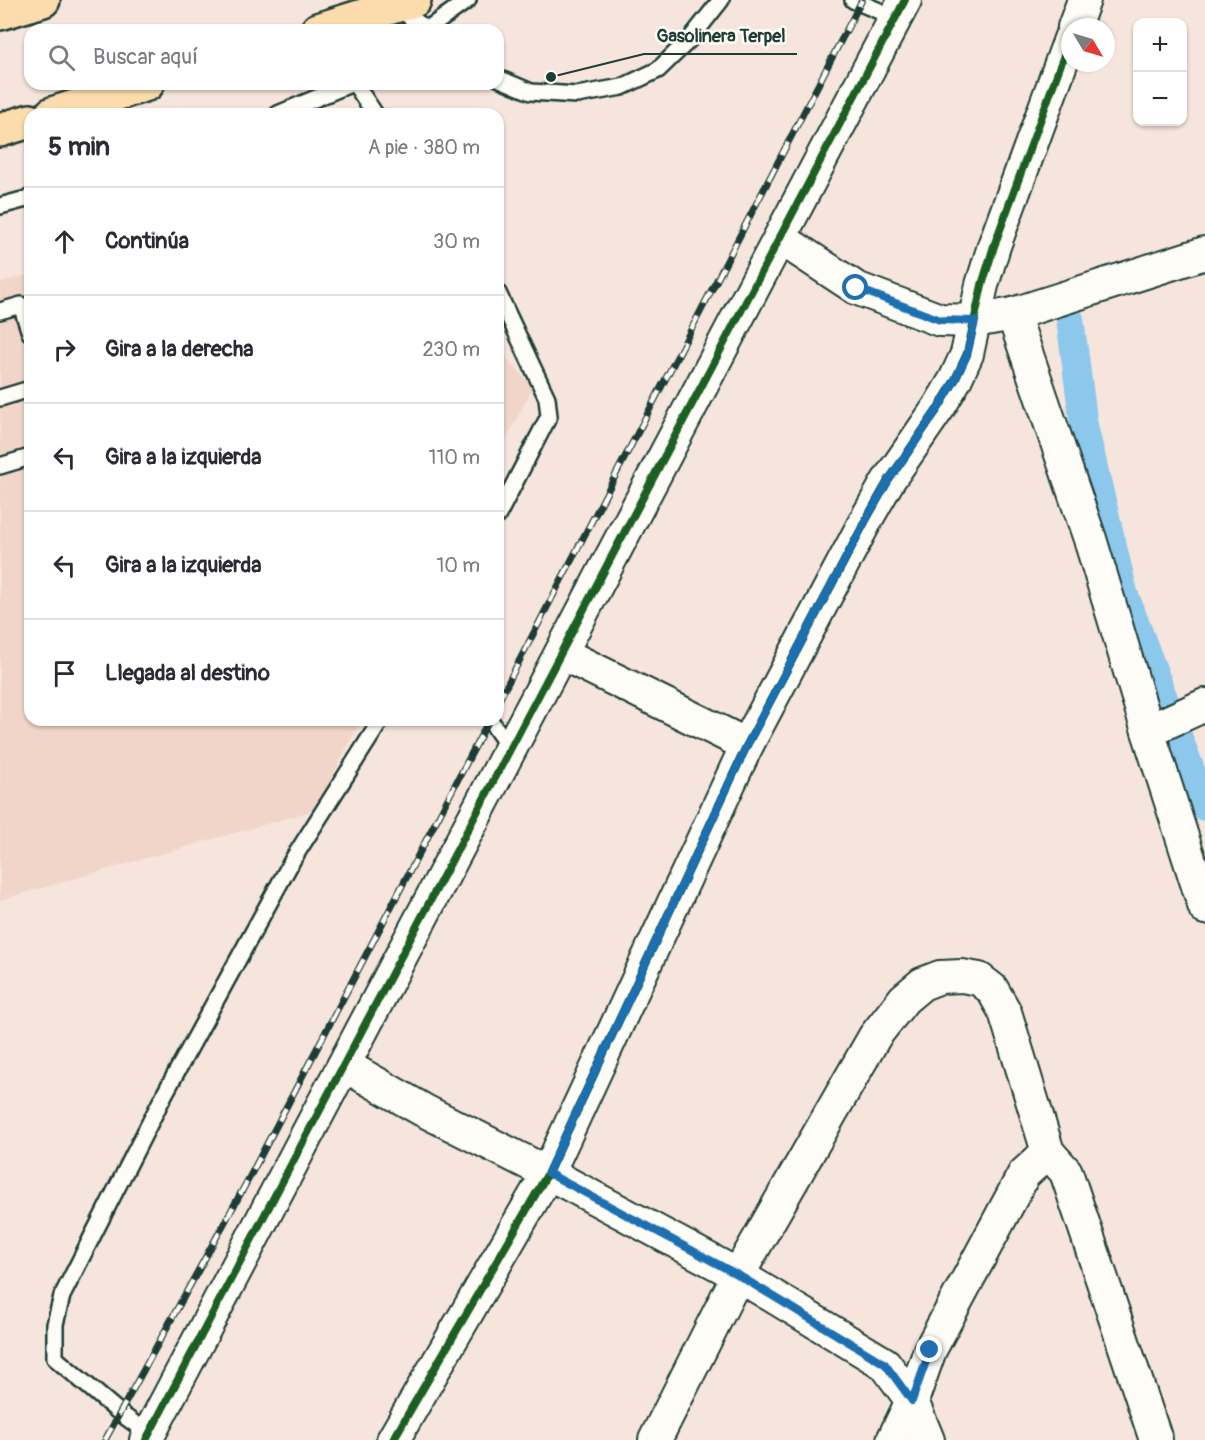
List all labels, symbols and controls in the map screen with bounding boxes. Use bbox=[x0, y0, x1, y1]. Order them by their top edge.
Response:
callout: Gasolinera Terpel bbox=[644, 18, 797, 54]
north arrow bbox=[1061, 18, 1115, 72]
map controls bbox=[1133, 18, 1187, 126]
button: + bbox=[1133, 18, 1187, 72]
search box bbox=[24, 24, 504, 90]
text: Gasolinera Terpel bbox=[657, 25, 785, 48]
icon: search bbox=[45, 41, 78, 74]
text: Buscar aquí bbox=[93, 43, 198, 71]
button: − bbox=[1133, 72, 1187, 126]
text: 5 min bbox=[48, 131, 110, 163]
text: A pie · 380 m bbox=[368, 135, 480, 160]
icon: ahead bbox=[48, 225, 81, 258]
text: Continúa bbox=[105, 227, 189, 255]
text: 30 m bbox=[433, 229, 480, 254]
route start bbox=[842, 274, 868, 300]
icon: right bbox=[48, 333, 81, 366]
text: Gira a la derecha bbox=[105, 335, 253, 363]
text: 230 m bbox=[423, 337, 480, 362]
icon: left bbox=[48, 441, 81, 474]
text: Gira a la izquierda bbox=[105, 443, 262, 471]
text: 110 m bbox=[429, 445, 480, 470]
icon: left bbox=[48, 549, 81, 582]
text: Gira a la izquierda bbox=[105, 551, 262, 579]
text: 10 m bbox=[436, 553, 480, 578]
icon: arrive bbox=[48, 657, 81, 690]
text: Llegada al destino bbox=[105, 659, 270, 687]
route end bbox=[916, 1336, 942, 1362]

